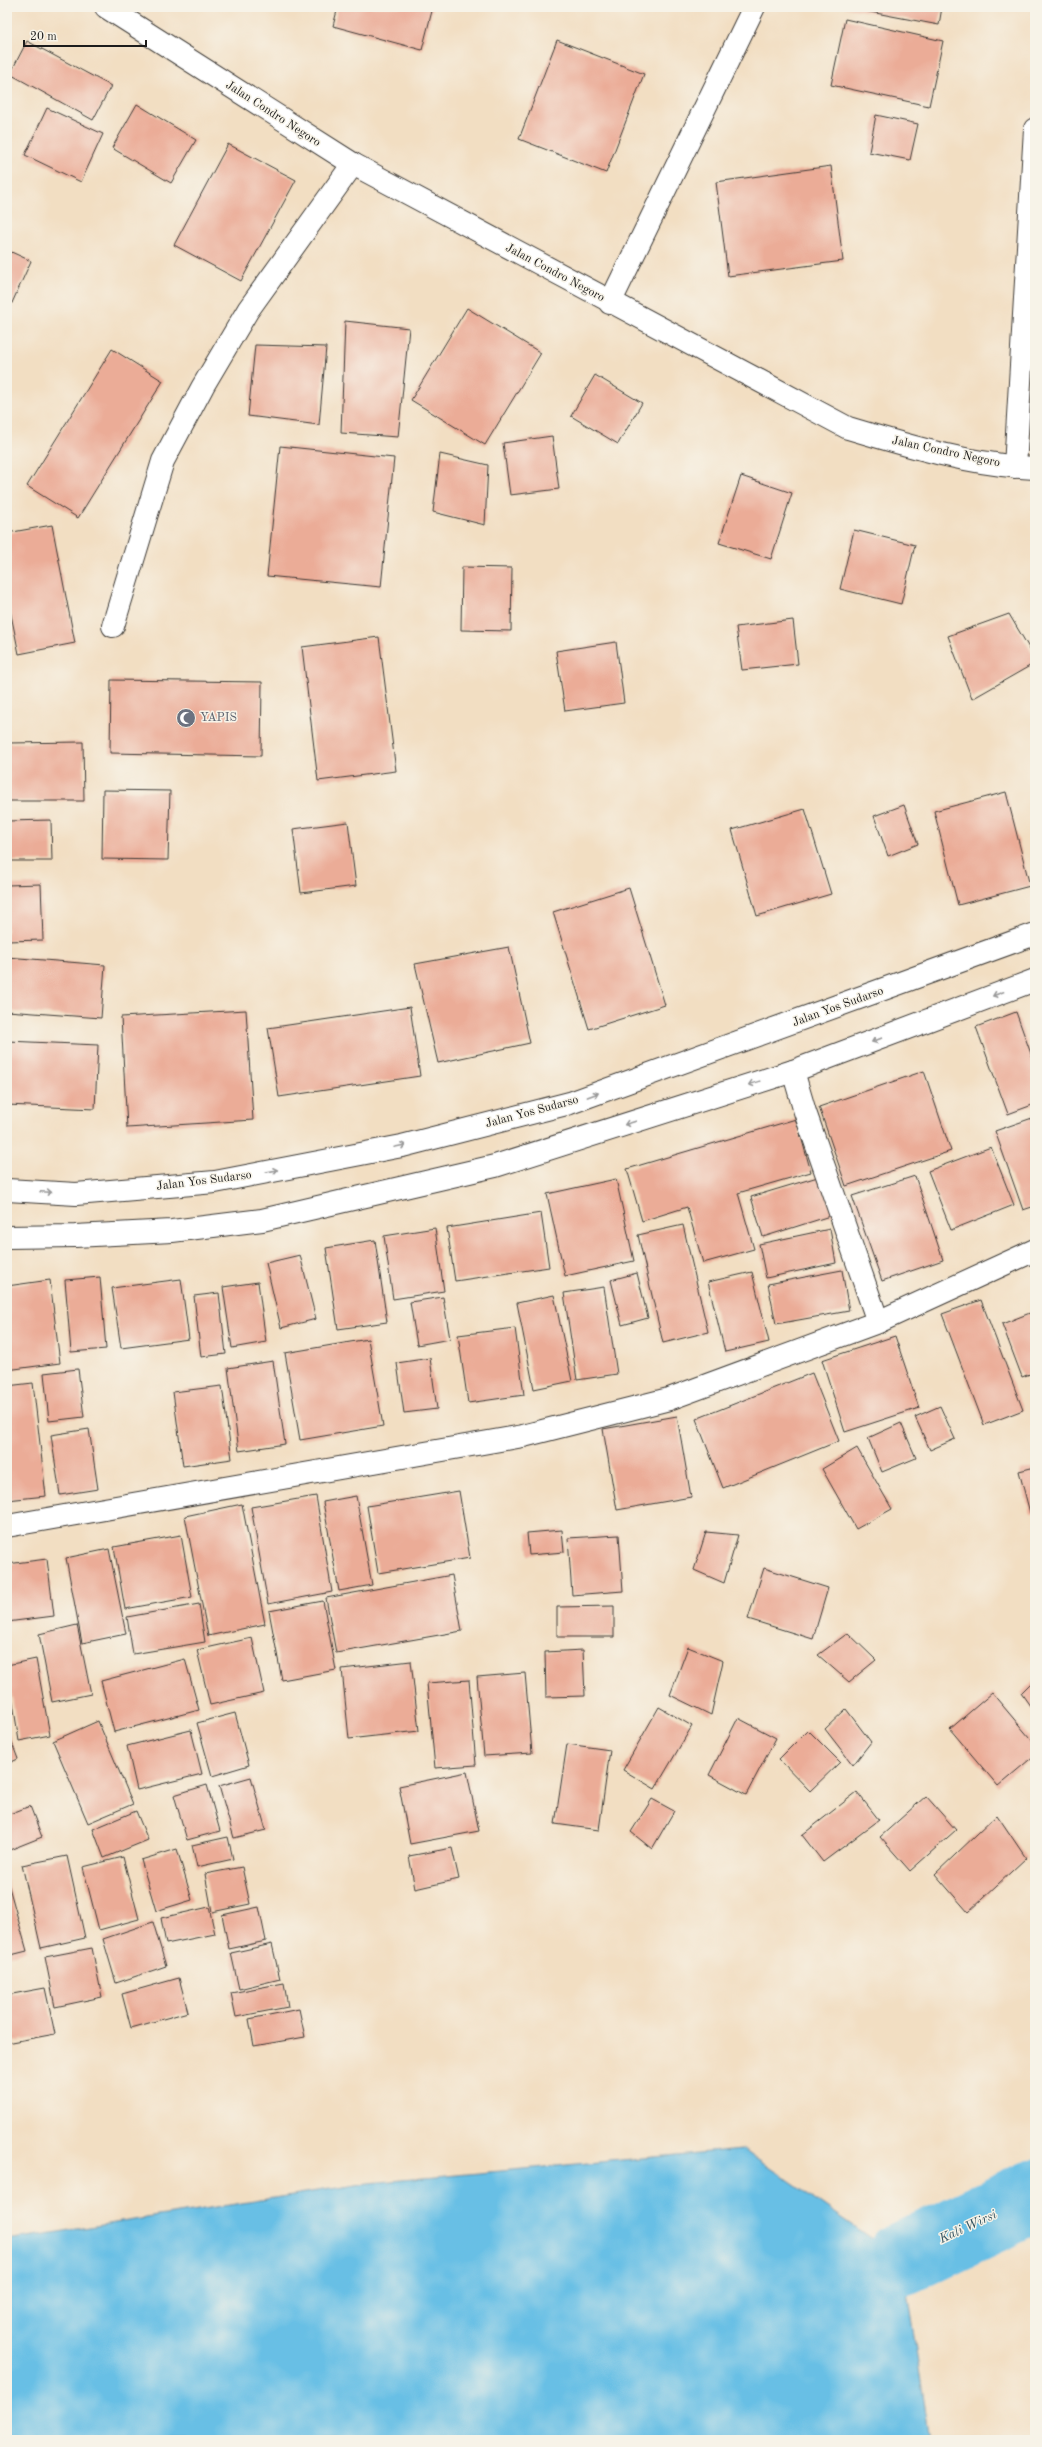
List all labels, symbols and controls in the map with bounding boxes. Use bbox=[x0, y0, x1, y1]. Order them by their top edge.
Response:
scale bar bbox=[24, 22, 146, 48]
text: 20 m bbox=[30, 31, 57, 43]
street label: Jalan Condro Negoro bbox=[223, 79, 323, 149]
street label: Jalan Condro Negoro bbox=[503, 242, 607, 304]
street label: Jalan Condro Negoro bbox=[891, 435, 1001, 469]
mosque icon: YAPIS bbox=[175, 707, 197, 729]
place label: YAPIS bbox=[200, 712, 237, 724]
street label: Jalan Yos Sudarso bbox=[791, 985, 885, 1029]
one-way arrow bbox=[993, 991, 1005, 999]
one-way arrow bbox=[871, 1036, 883, 1044]
one-way arrow bbox=[748, 1080, 761, 1087]
one-way arrow bbox=[587, 1090, 599, 1098]
street label: Jalan Yos Sudarso bbox=[484, 1094, 580, 1130]
one-way arrow bbox=[624, 1120, 637, 1127]
one-way arrow bbox=[393, 1142, 406, 1150]
one-way arrow bbox=[265, 1167, 278, 1175]
street label: Jalan Yos Sudarso bbox=[156, 1169, 252, 1193]
one-way arrow bbox=[39, 1189, 52, 1196]
water label: Kali Wirsi bbox=[936, 2208, 999, 2246]

